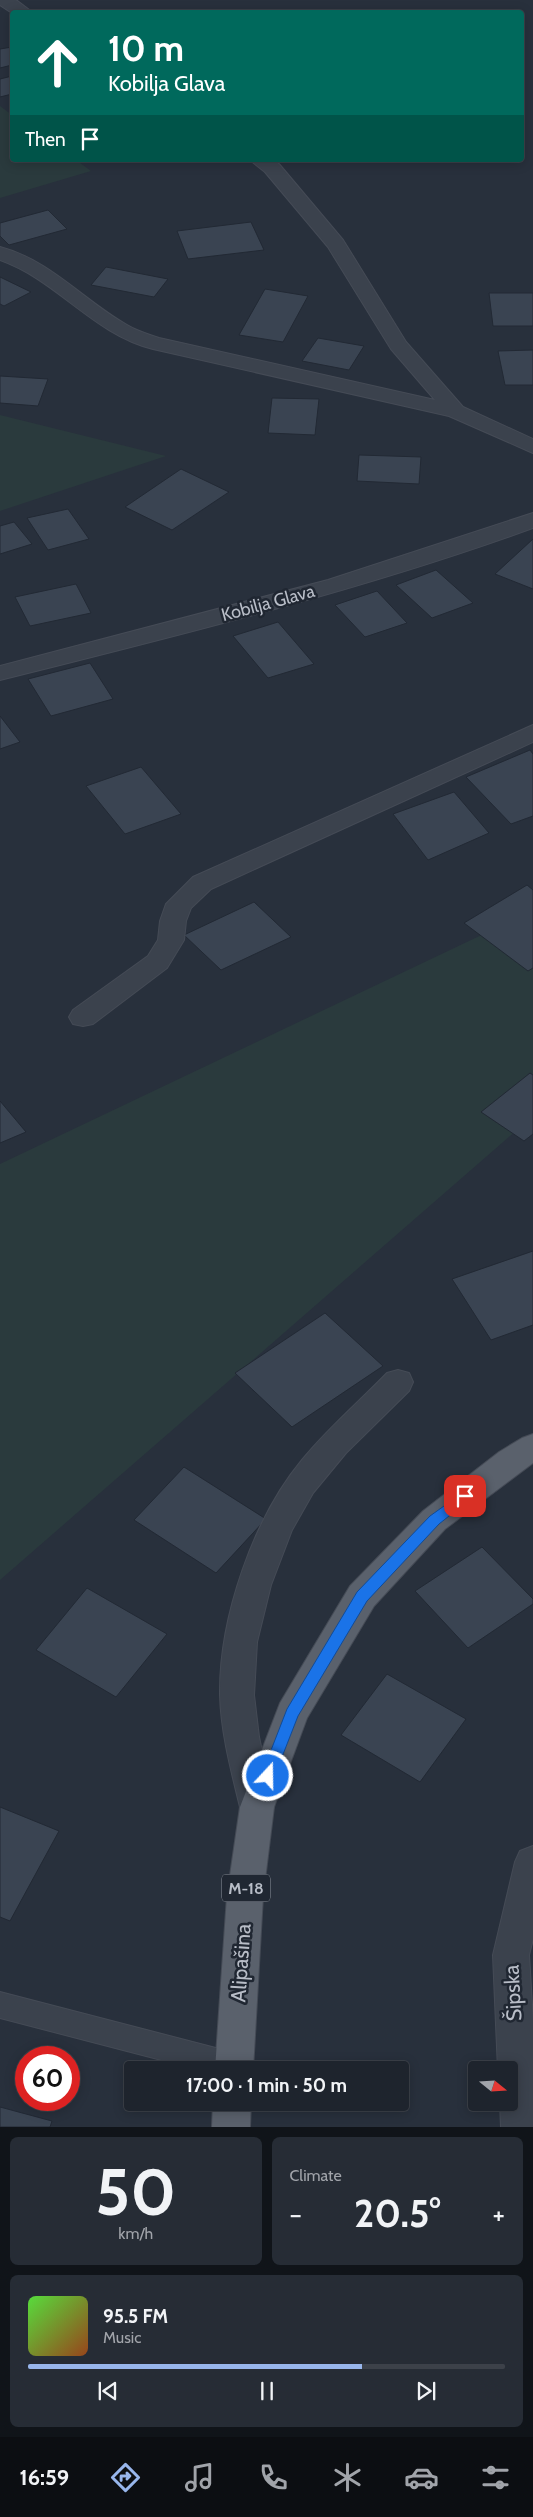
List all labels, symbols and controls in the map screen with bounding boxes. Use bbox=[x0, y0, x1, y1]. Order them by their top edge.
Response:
text: 10 m bbox=[108, 27, 184, 70]
icon: ahead bbox=[25, 30, 90, 95]
text: Kobilja Glava bbox=[108, 70, 225, 97]
icon: arrive bbox=[76, 125, 104, 153]
text: Then bbox=[25, 128, 66, 151]
street label: Kobilja Glava bbox=[219, 580, 318, 626]
pin bbox=[444, 1475, 486, 1517]
icon: arrive bbox=[451, 1482, 479, 1510]
position arrow bbox=[241, 1749, 293, 1801]
road number: M-18 bbox=[222, 1875, 270, 1902]
street label: Alipašina bbox=[225, 1923, 256, 2003]
street label: Šipska bbox=[499, 1964, 526, 2022]
speed limit sign: 60 bbox=[15, 2046, 80, 2111]
north arrow bbox=[468, 2061, 518, 2111]
map controls bbox=[468, 2061, 518, 2111]
text: 17:00 · 1 min · 50 m bbox=[186, 2074, 347, 2097]
text: 50 bbox=[95, 2152, 176, 2231]
text: Climate bbox=[290, 2166, 342, 2185]
text: 20.5° bbox=[354, 2190, 440, 2237]
text: − bbox=[290, 2197, 302, 2231]
text: + bbox=[493, 2197, 505, 2231]
text: km/h bbox=[118, 2224, 153, 2243]
text: 95.5 FM bbox=[103, 2305, 168, 2328]
text: Music bbox=[103, 2328, 141, 2347]
icon: previous bbox=[94, 2377, 122, 2405]
icon: pause bbox=[253, 2377, 281, 2405]
icon: next bbox=[412, 2377, 440, 2405]
icon: directions bbox=[108, 2460, 143, 2495]
icon: music bbox=[182, 2460, 217, 2495]
icon: phone bbox=[256, 2460, 291, 2495]
icon: climate bbox=[330, 2460, 365, 2495]
icon: car bbox=[404, 2460, 439, 2495]
icon: filters bbox=[478, 2460, 513, 2495]
text: 16:59 bbox=[20, 2464, 69, 2491]

